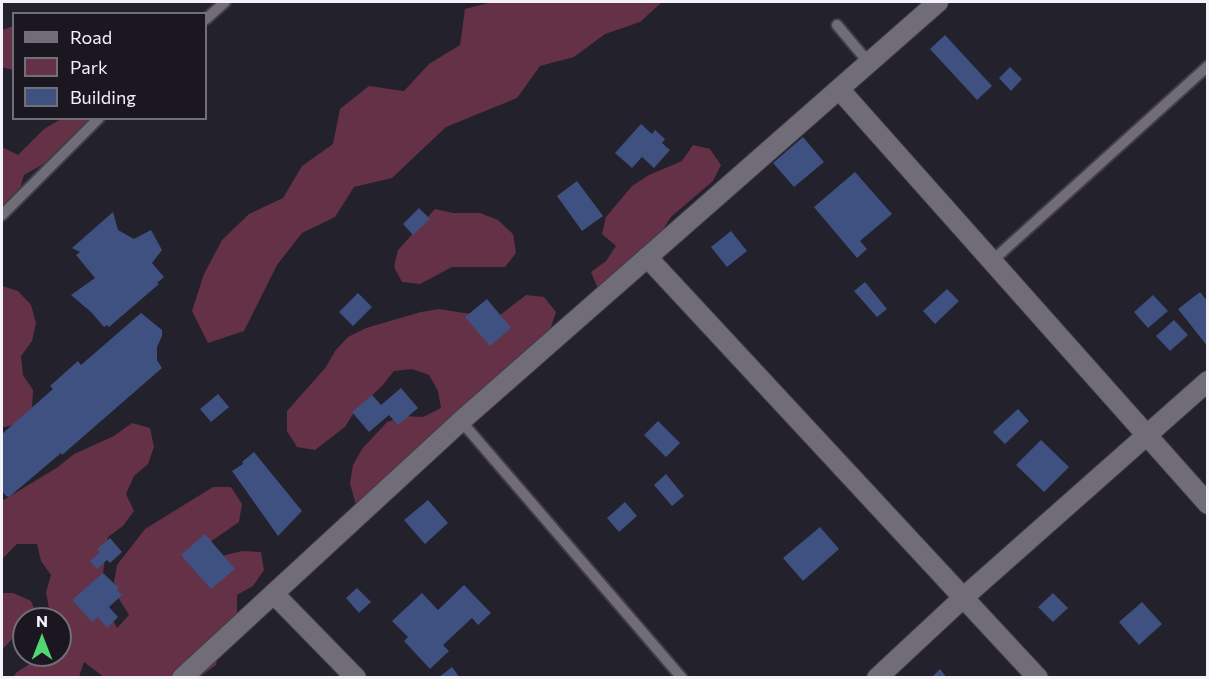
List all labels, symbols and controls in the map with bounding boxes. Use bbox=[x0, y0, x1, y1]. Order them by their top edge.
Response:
legend bbox=[12, 12, 207, 120]
text: Road bbox=[70, 26, 112, 48]
text: Park bbox=[70, 56, 108, 78]
text: Building bbox=[70, 86, 136, 108]
north arrow bbox=[12, 607, 72, 667]
text: N bbox=[36, 611, 48, 630]

